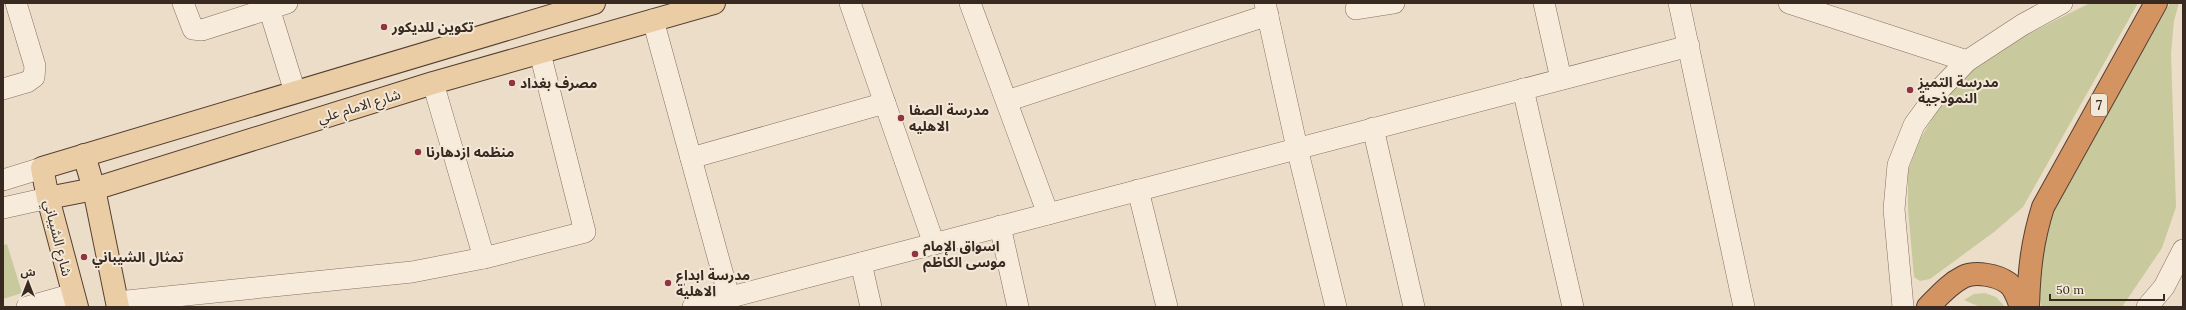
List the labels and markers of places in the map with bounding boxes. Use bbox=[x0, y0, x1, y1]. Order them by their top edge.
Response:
place label: تكوين للديكور bbox=[391, 18, 474, 36]
marker: تكوين للديكور bbox=[379, 22, 389, 32]
place label: مدرسة التميز النموذجية bbox=[1917, 73, 1999, 107]
place label: مصرف بغداد bbox=[520, 74, 597, 92]
marker: مصرف بغداد bbox=[507, 78, 517, 88]
marker: مدرسة التميز النموذجية bbox=[1905, 85, 1915, 95]
place label: مدرسة الصفا الاهليه bbox=[909, 101, 989, 135]
marker: مدرسة الصفا الاهليه bbox=[896, 113, 906, 123]
place label: منظمه ازدهارنا bbox=[426, 143, 514, 161]
marker: منظمه ازدهارنا bbox=[413, 147, 423, 157]
place label: اسواق الإمام موسى الكاظم bbox=[923, 237, 1006, 273]
place label: تمثال الشيباني bbox=[92, 248, 183, 268]
marker: اسواق الإمام موسى الكاظم bbox=[910, 249, 920, 259]
marker: تمثال الشيباني bbox=[79, 252, 89, 262]
place label: مدرسة ابداع الاهلية bbox=[676, 266, 750, 300]
marker: مدرسة ابداع الاهلية bbox=[663, 278, 673, 288]

